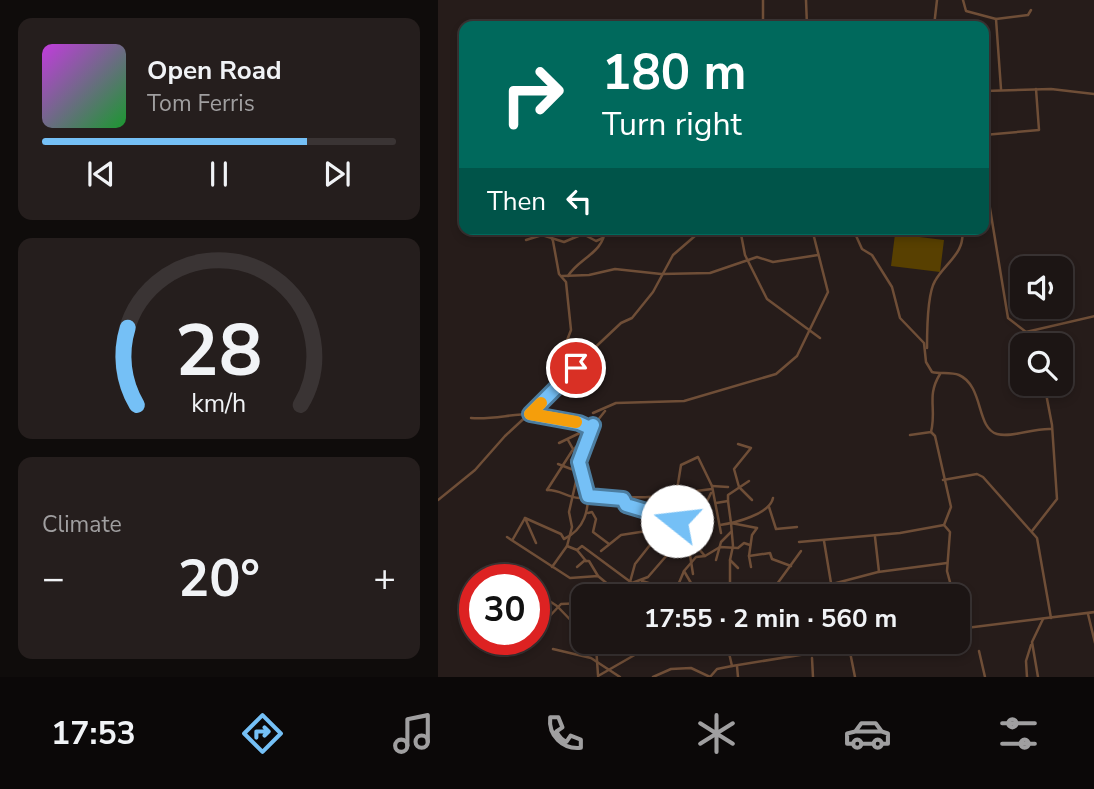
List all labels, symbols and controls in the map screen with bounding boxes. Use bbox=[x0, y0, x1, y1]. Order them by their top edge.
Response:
text: 180 m bbox=[602, 39, 746, 106]
icon: right bbox=[487, 49, 578, 140]
text: Open Road bbox=[147, 53, 282, 88]
text: Tom Ferris bbox=[147, 88, 255, 119]
text: Turn right bbox=[602, 103, 742, 146]
icon: previous bbox=[82, 155, 120, 193]
icon: pause bbox=[200, 155, 238, 193]
icon: next bbox=[318, 155, 356, 193]
icon: left bbox=[560, 182, 598, 220]
text: Then bbox=[487, 184, 546, 219]
map controls bbox=[1010, 256, 1073, 396]
button: sound bbox=[1010, 256, 1073, 319]
text: 28 bbox=[175, 301, 263, 401]
button: search bbox=[1010, 333, 1073, 396]
pin bbox=[546, 338, 606, 398]
icon: arrive bbox=[557, 349, 595, 387]
text: km/h bbox=[191, 386, 247, 420]
position arrow bbox=[640, 484, 714, 558]
text: Climate bbox=[42, 509, 122, 540]
text: 20° bbox=[178, 543, 260, 614]
text: − bbox=[42, 553, 65, 604]
text: + bbox=[373, 553, 396, 604]
speed limit sign: 30 bbox=[459, 564, 550, 655]
text: 17:55 · 2 min · 560 m bbox=[644, 601, 897, 636]
icon: directions bbox=[238, 709, 287, 758]
icon: music bbox=[389, 709, 438, 758]
icon: phone bbox=[540, 709, 589, 758]
icon: climate bbox=[692, 709, 741, 758]
icon: car bbox=[843, 709, 892, 758]
icon: filters bbox=[994, 709, 1043, 758]
text: 17:53 bbox=[51, 712, 136, 755]

